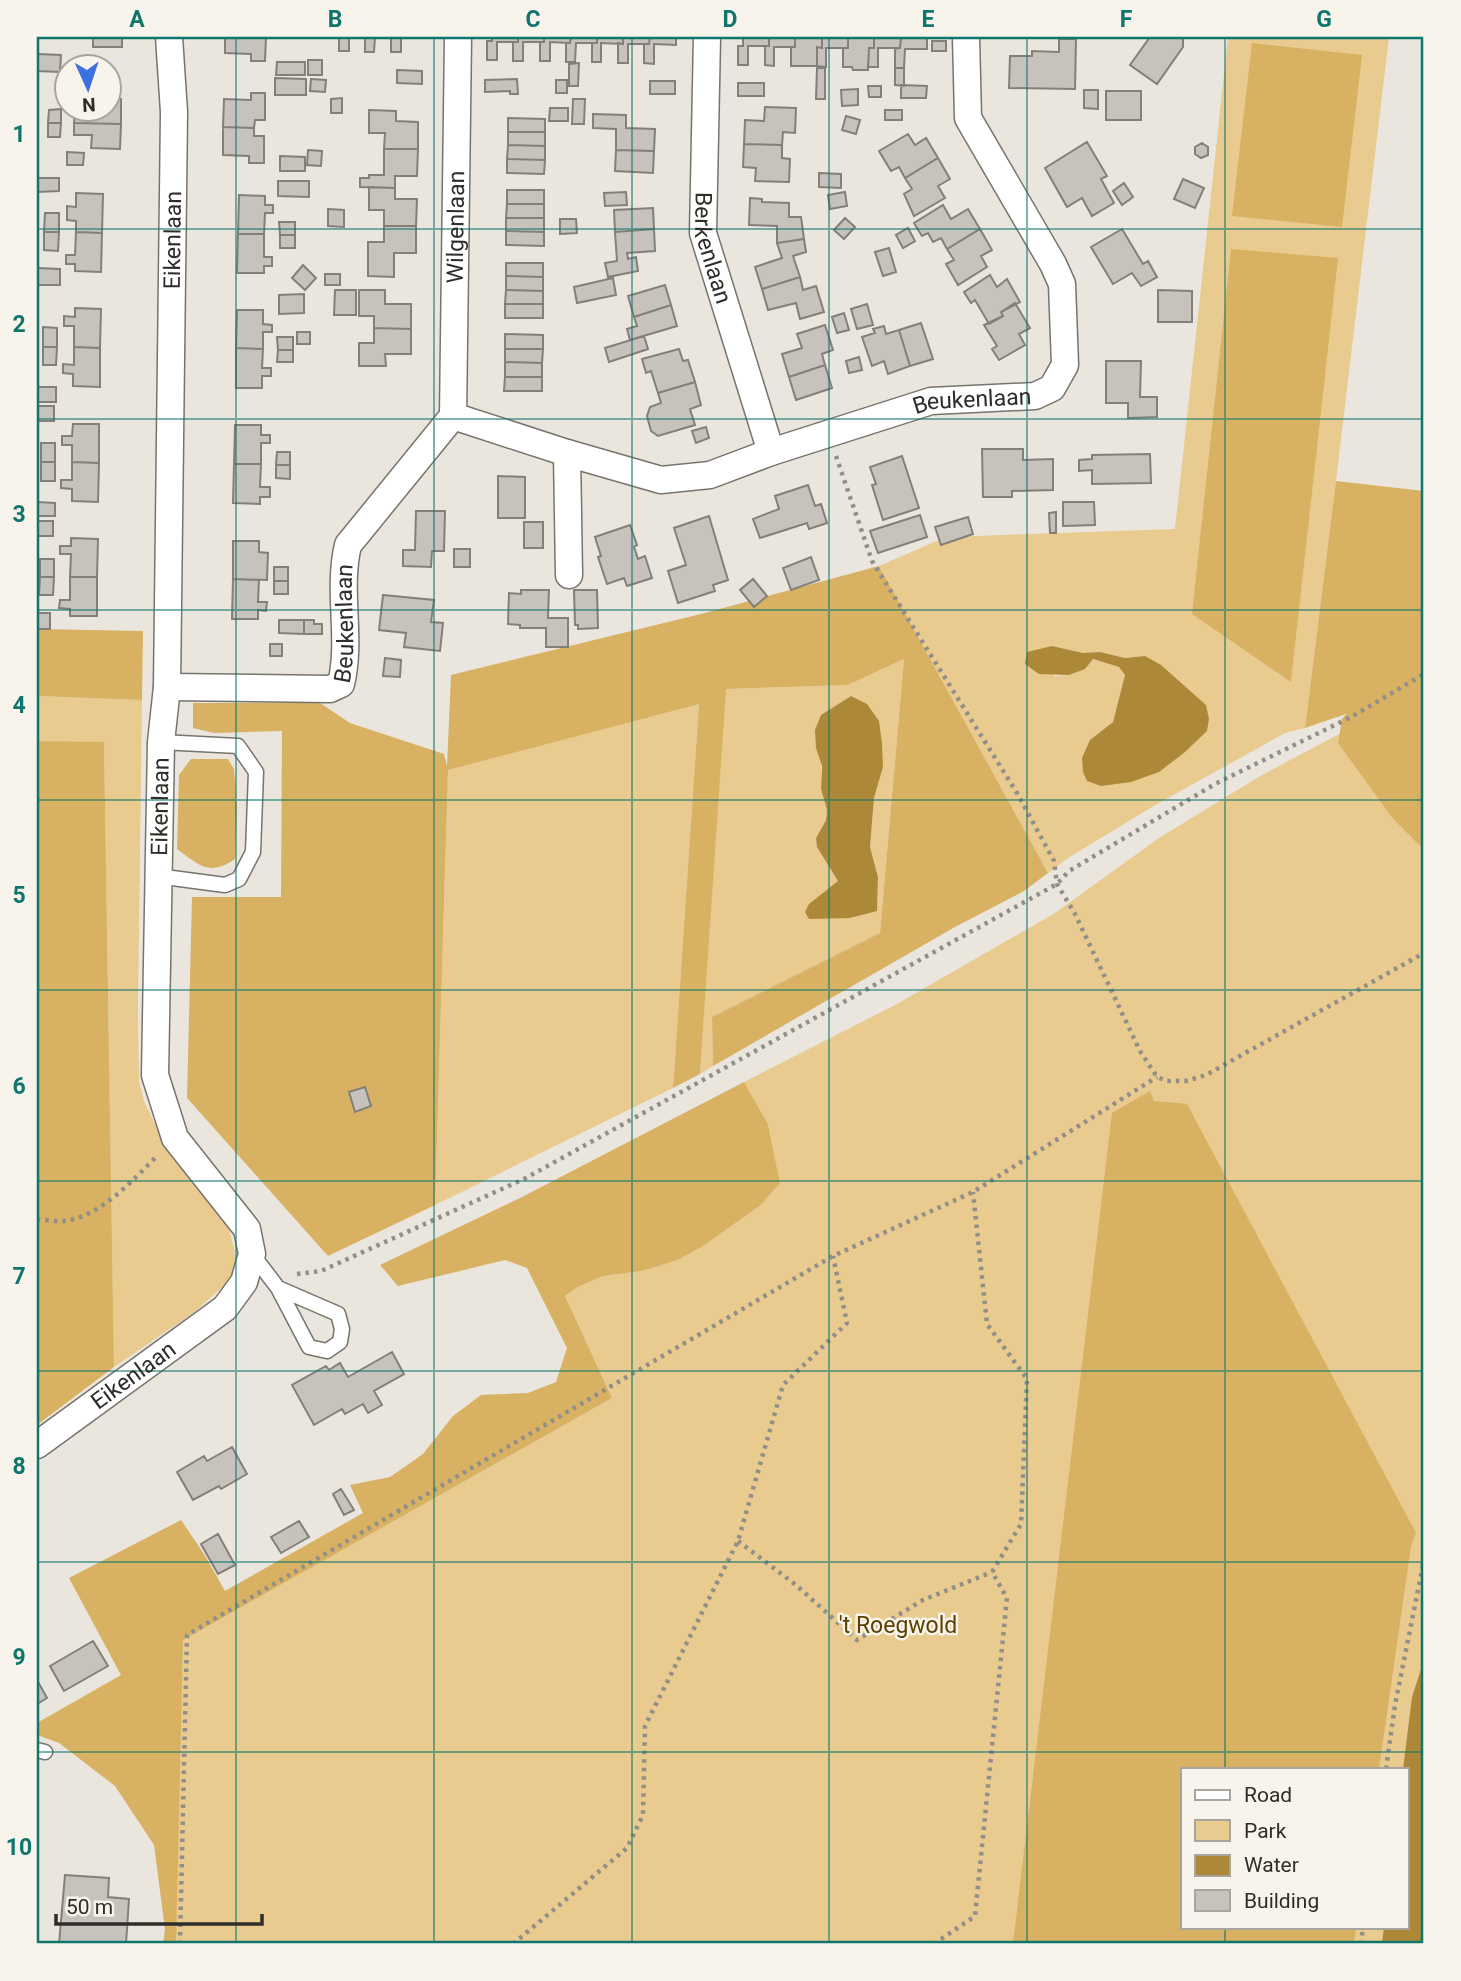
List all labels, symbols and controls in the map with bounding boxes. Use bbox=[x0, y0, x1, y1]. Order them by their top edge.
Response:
text: A bbox=[129, 6, 145, 33]
text: B bbox=[328, 6, 342, 33]
text: C bbox=[525, 6, 541, 33]
text: D bbox=[723, 6, 737, 33]
text: E bbox=[922, 6, 935, 33]
text: F bbox=[1120, 6, 1133, 33]
text: G bbox=[1316, 6, 1332, 33]
north arrow bbox=[52, 52, 122, 122]
text: N bbox=[82, 93, 96, 116]
text: 1 bbox=[12, 121, 26, 148]
street label: Wilgenlaan bbox=[441, 170, 470, 284]
street label: Eikenlaan bbox=[158, 191, 187, 289]
street label: Berkenlaan bbox=[689, 192, 738, 307]
text: 2 bbox=[12, 311, 26, 338]
street label: Beukenlaan bbox=[909, 383, 1032, 419]
text: 3 bbox=[12, 501, 26, 528]
street label: Beukenlaan bbox=[328, 563, 359, 685]
text: 4 bbox=[12, 692, 26, 719]
street label: Eikenlaan bbox=[145, 757, 174, 856]
text: 5 bbox=[12, 882, 26, 909]
text: 6 bbox=[12, 1073, 26, 1100]
text: 7 bbox=[12, 1263, 26, 1290]
street label: Eikenlaan bbox=[85, 1335, 181, 1415]
text: 8 bbox=[12, 1453, 26, 1480]
park label: 't Roegwold bbox=[839, 1612, 957, 1639]
text: 9 bbox=[12, 1644, 26, 1671]
legend bbox=[1181, 1768, 1408, 1928]
text: Road bbox=[1244, 1783, 1292, 1807]
text: Park bbox=[1244, 1819, 1287, 1843]
text: 10 bbox=[6, 1834, 32, 1861]
text: Water bbox=[1244, 1853, 1299, 1877]
scale bar bbox=[56, 1883, 262, 1927]
text: Building bbox=[1244, 1889, 1319, 1913]
text: 50 m bbox=[66, 1895, 113, 1919]

